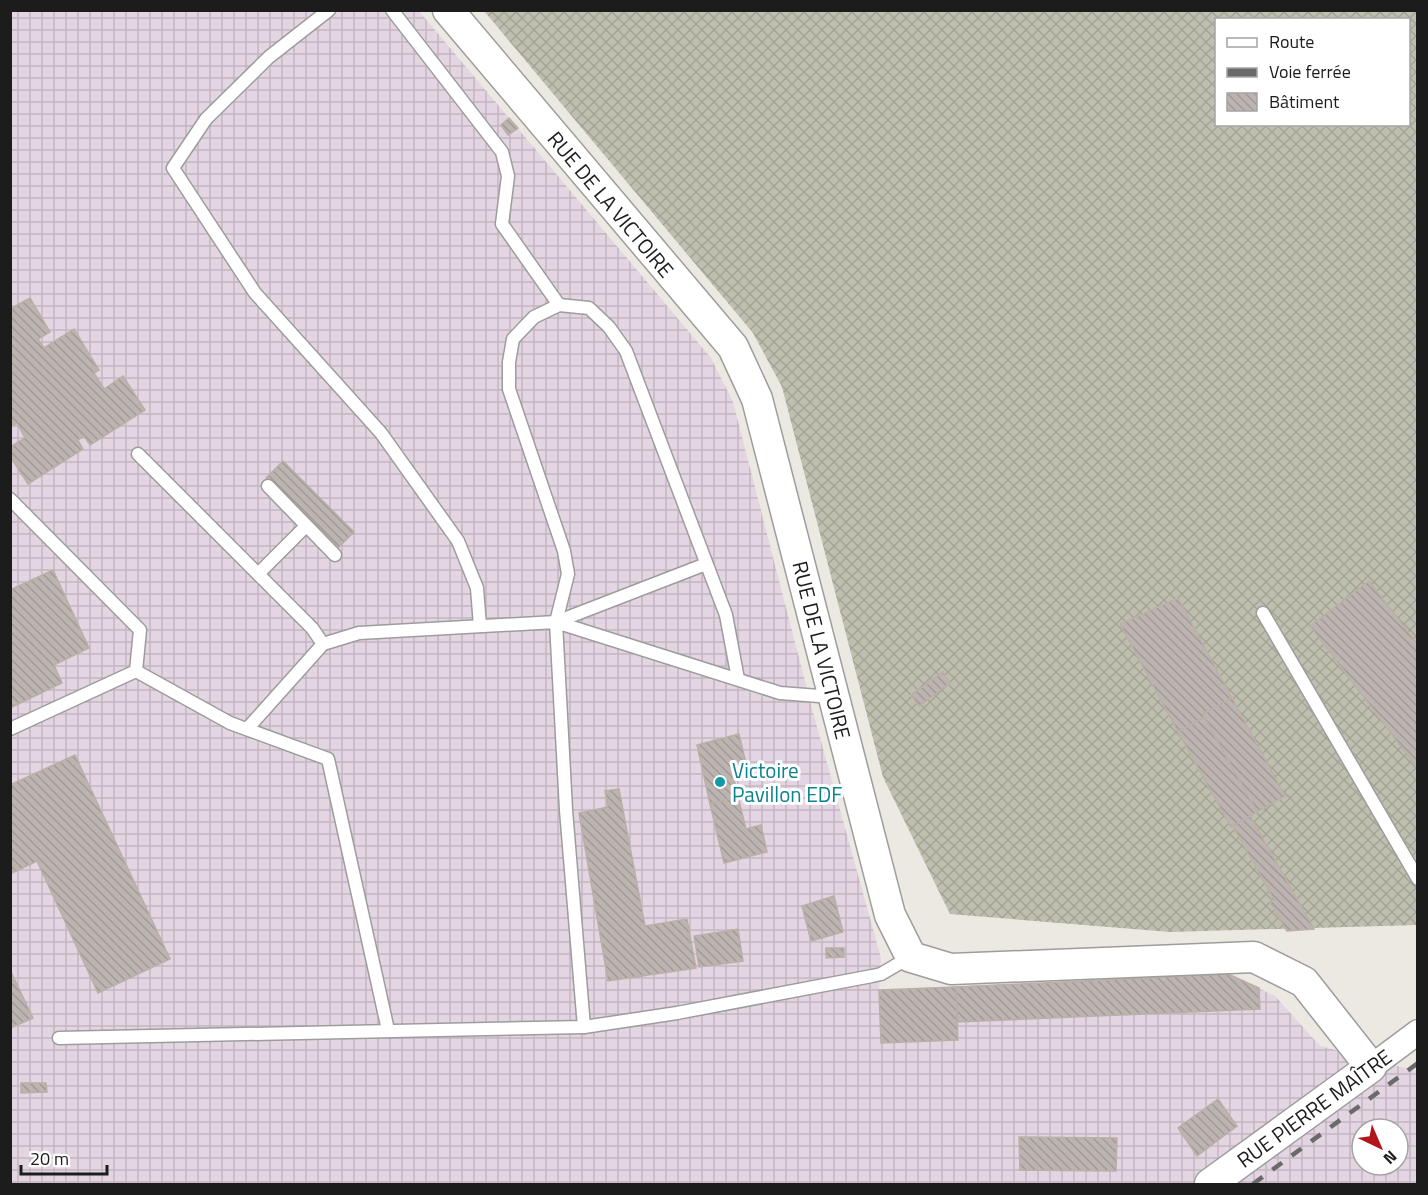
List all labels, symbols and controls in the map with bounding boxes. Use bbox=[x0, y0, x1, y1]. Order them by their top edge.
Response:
legend bbox=[1215, 18, 1410, 126]
text: Route bbox=[1269, 28, 1314, 55]
text: Voie ferrée bbox=[1269, 58, 1351, 85]
text: Bâtiment bbox=[1269, 88, 1340, 115]
street label: RUE DE LA VICTOIRE bbox=[540, 124, 682, 284]
street label: RUE DE LA VICTOIRE bbox=[784, 557, 860, 743]
place label: Victoire Pavillon EDF bbox=[732, 754, 842, 810]
marker: Victoire Pavillon EDF bbox=[713, 775, 727, 789]
street label: RUE PIERRE MAÎTRE bbox=[1230, 1041, 1398, 1175]
north arrow bbox=[1350, 1117, 1410, 1177]
scale bar bbox=[21, 1138, 106, 1176]
text: 20 m bbox=[30, 1145, 69, 1172]
text: N bbox=[1378, 1145, 1403, 1170]

